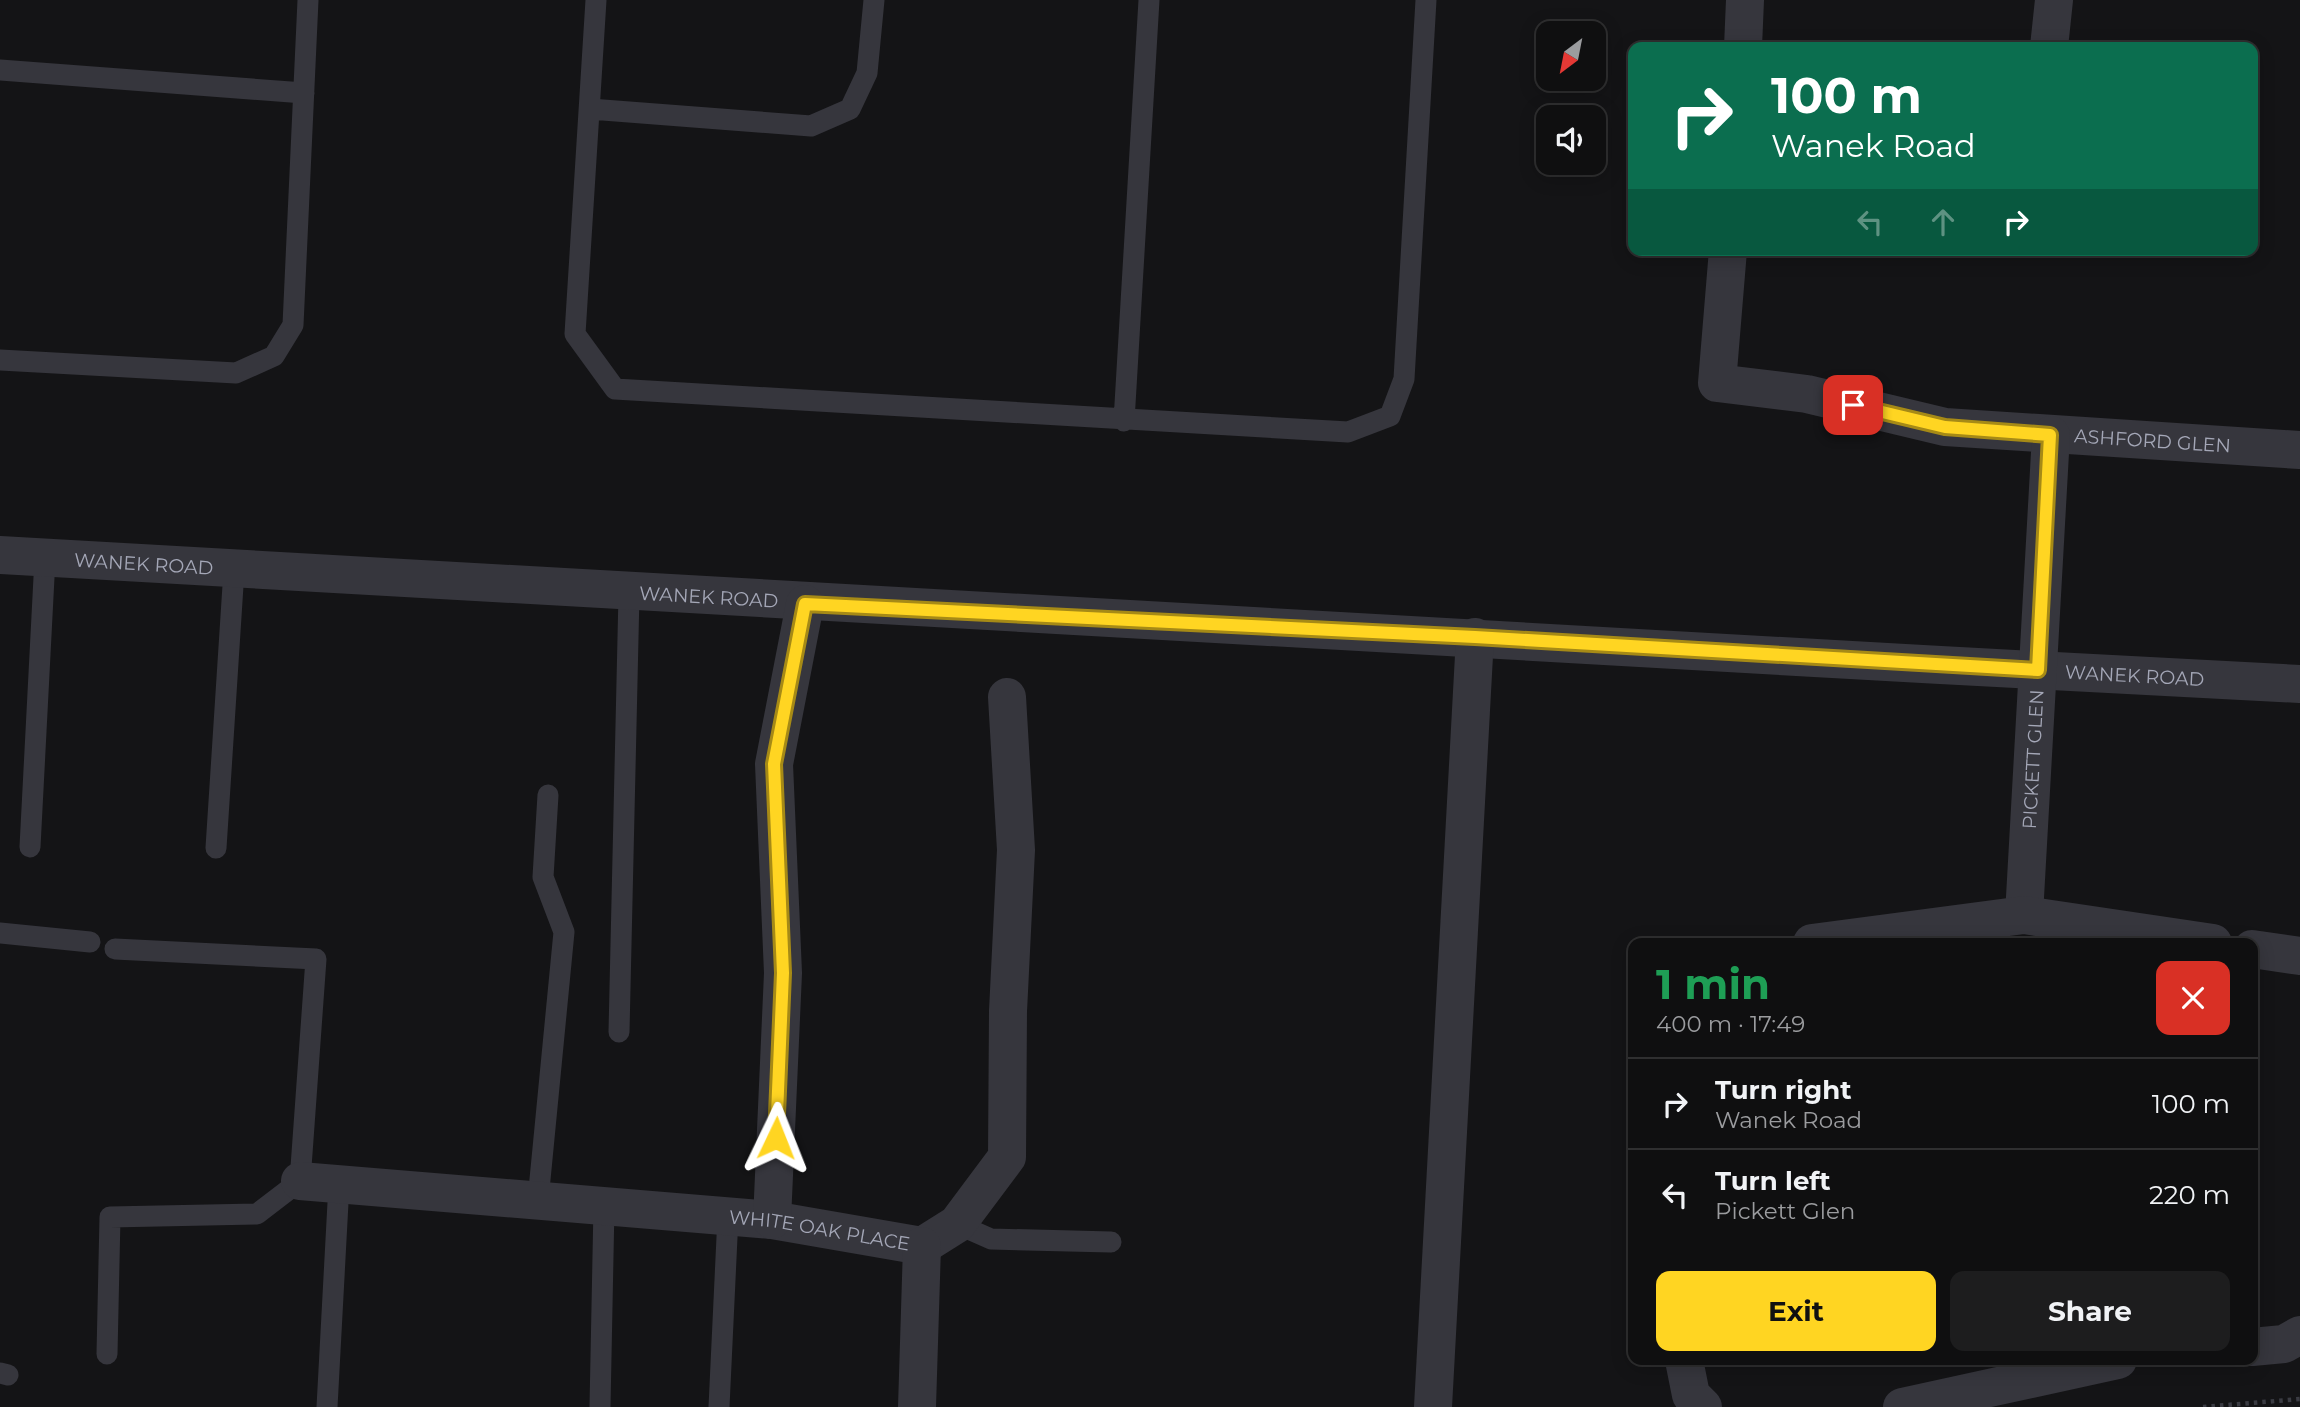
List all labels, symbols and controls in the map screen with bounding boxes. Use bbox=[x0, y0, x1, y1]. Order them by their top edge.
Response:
north arrow bbox=[1536, 21, 1606, 91]
map controls bbox=[1536, 21, 1606, 175]
text: 100 m bbox=[1771, 66, 1922, 125]
icon: right bbox=[1656, 70, 1747, 161]
button: sound bbox=[1536, 105, 1606, 175]
text: Wanek Road bbox=[1771, 126, 1976, 165]
icon: left bbox=[1851, 203, 1889, 241]
icon: ahead bbox=[1924, 203, 1962, 241]
icon: right bbox=[1997, 203, 2035, 241]
pin bbox=[1823, 375, 1883, 435]
icon: arrive bbox=[1834, 386, 1872, 424]
street label: ASHFORD GLEN bbox=[2073, 424, 2232, 457]
street label: WANEK ROAD bbox=[73, 548, 214, 580]
street label: WANEK ROAD bbox=[638, 582, 779, 613]
street label: WANEK ROAD bbox=[2064, 661, 2205, 691]
street label: PICKETT GLEN bbox=[2018, 689, 2049, 830]
text: 1 min bbox=[1656, 958, 1770, 1010]
button: close bbox=[2156, 961, 2230, 1035]
text: 400 m · 17:49 bbox=[1656, 1010, 1805, 1038]
text: Turn right bbox=[1715, 1074, 1851, 1106]
icon: right bbox=[1656, 1085, 1694, 1123]
text: 100 m bbox=[2152, 1088, 2230, 1120]
position arrow bbox=[739, 1101, 813, 1175]
text: Wanek Road bbox=[1715, 1106, 1862, 1134]
text: Turn left bbox=[1715, 1165, 1831, 1197]
icon: left bbox=[1656, 1176, 1694, 1214]
text: 220 m bbox=[2149, 1179, 2230, 1211]
text: Pickett Glen bbox=[1715, 1197, 1855, 1225]
street label: WHITE OAK PLACE bbox=[728, 1205, 912, 1256]
button: Exit bbox=[1656, 1271, 1936, 1351]
button: Share bbox=[1950, 1271, 2230, 1351]

